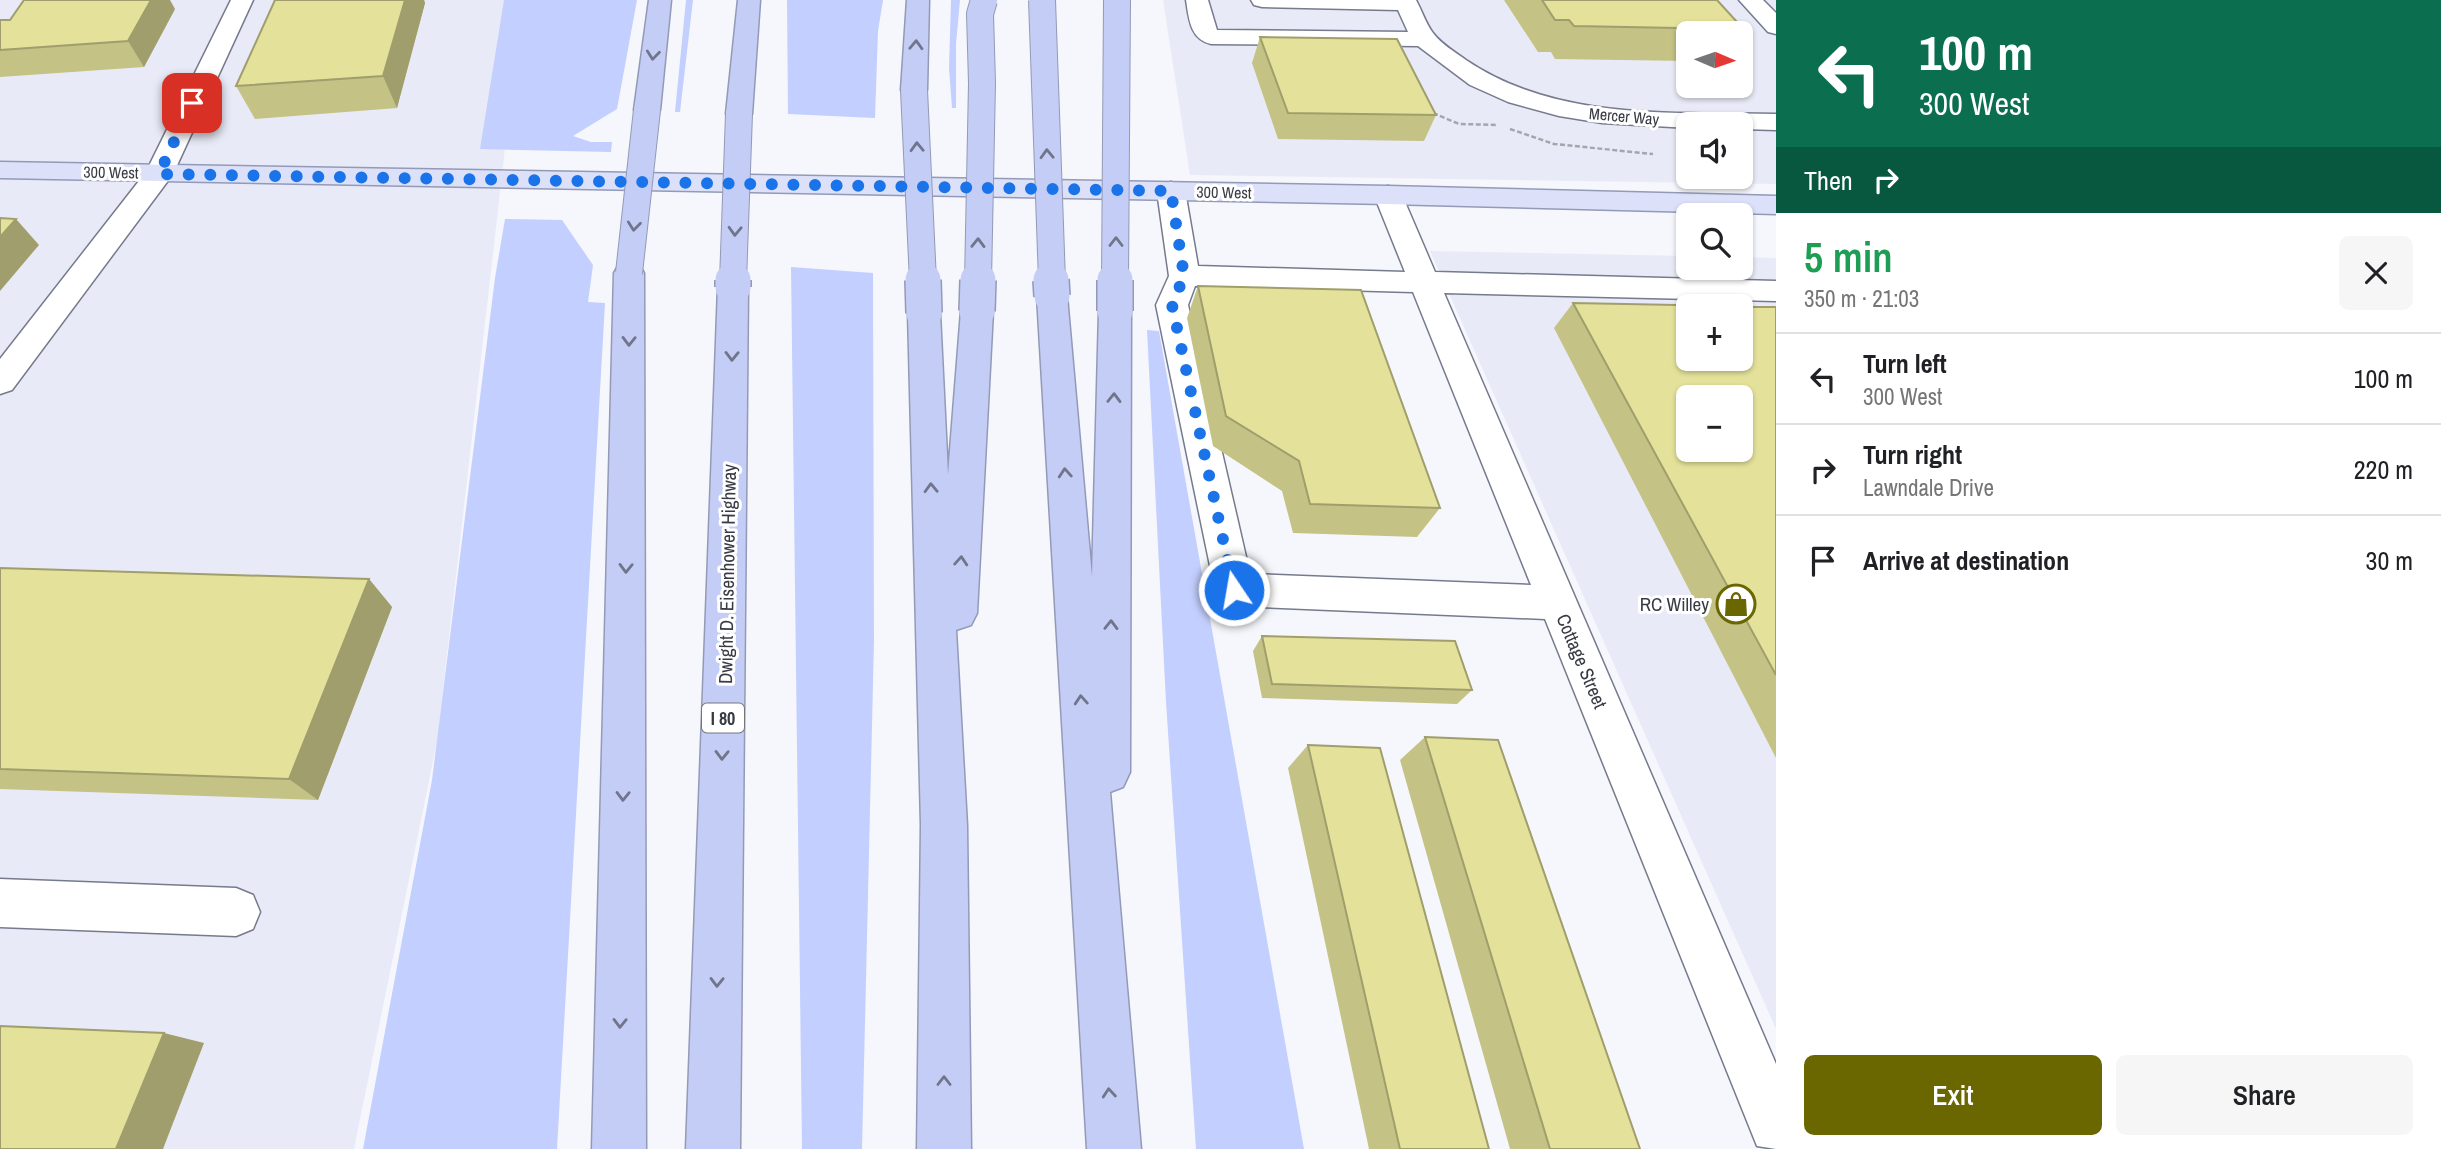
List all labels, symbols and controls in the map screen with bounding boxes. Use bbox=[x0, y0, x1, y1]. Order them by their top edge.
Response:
text: 100 m bbox=[1919, 19, 2033, 85]
north arrow bbox=[1676, 21, 1754, 98]
map controls bbox=[1676, 21, 1753, 462]
icon: left bbox=[1804, 28, 1895, 119]
one-way arrow bbox=[909, 39, 924, 50]
one-way arrow bbox=[646, 49, 661, 61]
pin bbox=[162, 73, 222, 133]
text: 300 West bbox=[1919, 82, 2029, 125]
icon: arrive bbox=[173, 84, 211, 122]
street label: Mercer Way bbox=[1588, 102, 1660, 130]
button: sound bbox=[1676, 112, 1753, 189]
one-way arrow bbox=[909, 142, 924, 153]
one-way arrow bbox=[1040, 149, 1055, 160]
street label: 300 West bbox=[83, 161, 139, 183]
icon: right bbox=[1867, 161, 1905, 199]
text: Then bbox=[1804, 163, 1853, 198]
street label: 300 West bbox=[1196, 181, 1252, 203]
button: search bbox=[1676, 203, 1753, 280]
one-way arrow bbox=[627, 220, 642, 232]
one-way arrow bbox=[728, 226, 743, 237]
text: 5 min bbox=[1804, 229, 1893, 285]
button: close bbox=[2339, 236, 2413, 310]
one-way arrow bbox=[971, 237, 986, 248]
one-way arrow bbox=[1108, 237, 1124, 247]
text: 350 m · 21:03 bbox=[1804, 283, 1919, 314]
button: + bbox=[1676, 294, 1753, 371]
one-way arrow bbox=[621, 336, 636, 347]
text: Turn left bbox=[1863, 346, 1947, 381]
one-way arrow bbox=[724, 350, 739, 361]
icon: left bbox=[1804, 360, 1842, 398]
text: 100 m bbox=[2354, 361, 2413, 396]
text: 300 West bbox=[1863, 381, 1942, 412]
button: − bbox=[1676, 385, 1753, 462]
one-way arrow bbox=[1106, 392, 1122, 403]
text: Turn right bbox=[1863, 437, 1962, 472]
icon: right bbox=[1804, 451, 1842, 489]
text: 220 m bbox=[2354, 452, 2413, 487]
street label: Dwight D. Eisenhower Highway bbox=[712, 464, 742, 684]
one-way arrow bbox=[1058, 467, 1073, 478]
text: Lawndale Drive bbox=[1863, 472, 1994, 503]
one-way arrow bbox=[923, 482, 938, 493]
icon: arrive bbox=[1804, 542, 1842, 580]
text: Arrive at destination bbox=[1863, 543, 2069, 578]
text: 30 m bbox=[2366, 543, 2413, 578]
position arrow bbox=[1197, 553, 1271, 627]
one-way arrow bbox=[953, 556, 968, 567]
one-way arrow bbox=[618, 564, 634, 574]
shop icon: RC Willey bbox=[1715, 583, 1757, 625]
place label: RC Willey bbox=[1640, 591, 1709, 617]
street label: Cottage Street bbox=[1550, 610, 1614, 713]
one-way arrow bbox=[1103, 620, 1118, 631]
one-way arrow bbox=[1073, 694, 1088, 705]
road number: I 80 bbox=[702, 704, 744, 732]
one-way arrow bbox=[715, 749, 730, 760]
one-way arrow bbox=[615, 791, 631, 802]
one-way arrow bbox=[709, 977, 725, 988]
one-way arrow bbox=[612, 1019, 628, 1029]
button: Exit bbox=[1804, 1055, 2102, 1135]
button: Share bbox=[2116, 1055, 2413, 1135]
one-way arrow bbox=[936, 1075, 952, 1086]
one-way arrow bbox=[1102, 1087, 1117, 1098]

